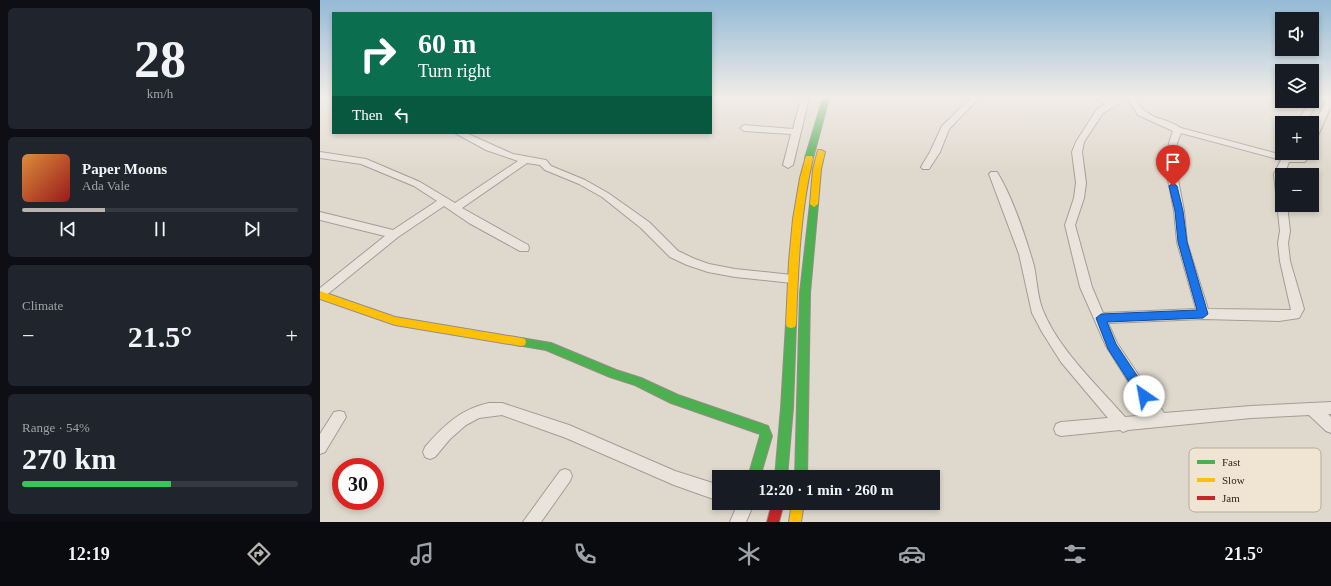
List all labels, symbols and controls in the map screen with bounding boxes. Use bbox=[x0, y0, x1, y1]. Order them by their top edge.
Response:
map controls bbox=[1275, 12, 1319, 212]
button: sound bbox=[1275, 12, 1319, 56]
icon: right bbox=[352, 28, 404, 80]
text: 60 m bbox=[418, 28, 476, 59]
text: 28 bbox=[134, 31, 186, 88]
text: Turn right bbox=[418, 61, 491, 81]
button: layers bbox=[1275, 64, 1319, 108]
text: km/h bbox=[147, 86, 173, 101]
icon: left bbox=[391, 104, 413, 126]
text: Then bbox=[352, 107, 383, 123]
button: + bbox=[1275, 116, 1319, 160]
pin bbox=[1156, 145, 1190, 186]
icon: arrive bbox=[1162, 151, 1184, 173]
text: Paper Moons bbox=[82, 161, 167, 177]
button: − bbox=[1275, 168, 1319, 212]
text: Ada Vale bbox=[82, 178, 130, 193]
icon: previous bbox=[57, 218, 79, 240]
icon: pause bbox=[149, 218, 171, 240]
icon: next bbox=[241, 218, 263, 240]
text: Climate bbox=[22, 298, 63, 313]
text: 21.5° bbox=[128, 320, 192, 353]
text: − bbox=[22, 323, 34, 348]
text: + bbox=[286, 323, 298, 348]
position arrow bbox=[1123, 375, 1165, 417]
text: Range · 54% bbox=[22, 420, 90, 435]
text: 270 km bbox=[22, 442, 116, 475]
legend bbox=[1189, 448, 1321, 512]
text: Fast bbox=[1222, 456, 1240, 468]
speed limit sign: 30 bbox=[332, 458, 384, 510]
text: Slow bbox=[1222, 474, 1245, 486]
text: 12:20 · 1 min · 260 m bbox=[759, 482, 894, 498]
text: Jam bbox=[1222, 492, 1240, 504]
icon: directions bbox=[245, 540, 273, 568]
icon: music bbox=[408, 540, 436, 568]
icon: phone bbox=[571, 540, 599, 568]
icon: climate bbox=[735, 540, 763, 568]
icon: car bbox=[898, 540, 926, 568]
icon: filters bbox=[1061, 540, 1089, 568]
text: 12:19 bbox=[68, 544, 110, 564]
text: 21.5° bbox=[1225, 544, 1263, 564]

